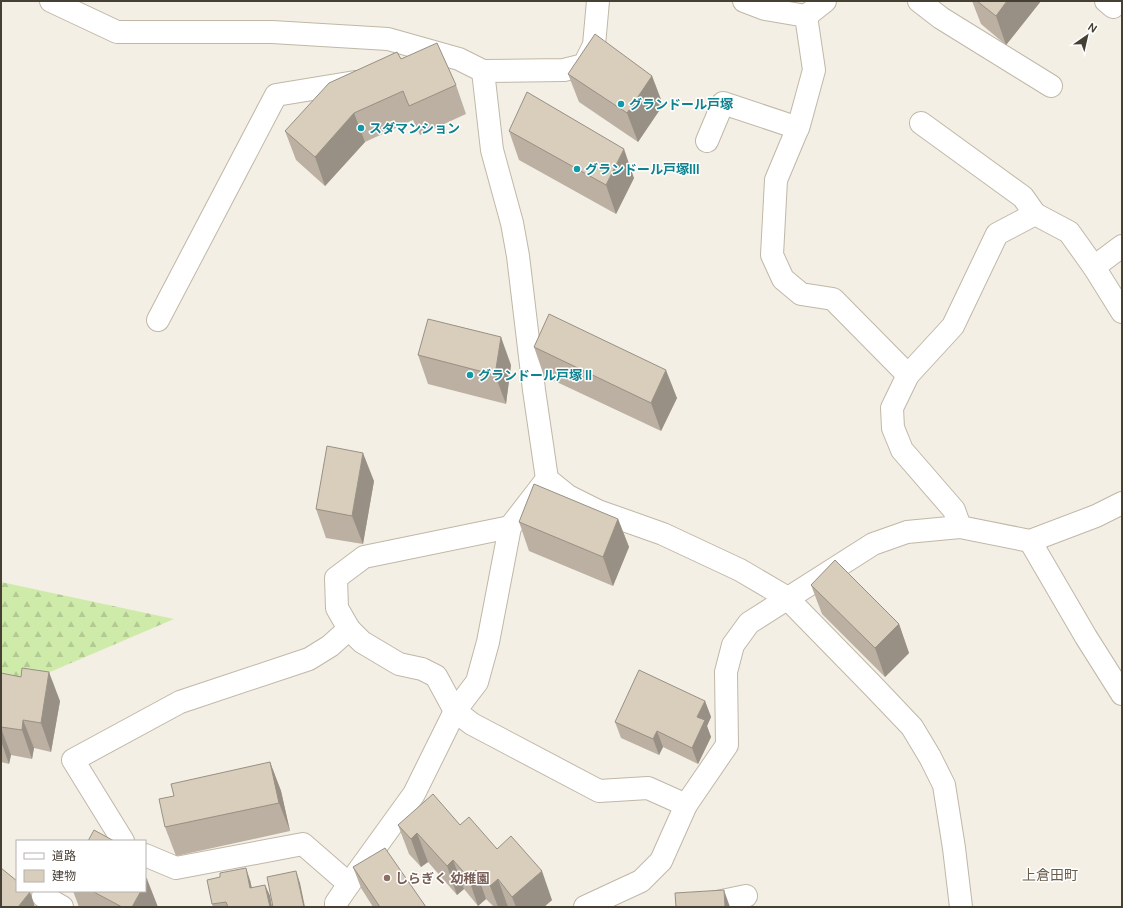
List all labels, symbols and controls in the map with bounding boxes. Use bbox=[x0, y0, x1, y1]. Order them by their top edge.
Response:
north arrow bbox=[1067, 16, 1107, 56]
text: N bbox=[1085, 20, 1100, 36]
place label: グランドール戸塚 bbox=[629, 96, 733, 113]
marker: グランドール戸塚 bbox=[616, 99, 626, 109]
place label: スダマンション bbox=[369, 120, 460, 137]
marker: スダマンション bbox=[356, 123, 366, 133]
place label: グランドール戸塚III bbox=[585, 161, 700, 178]
marker: グランドール戸塚III bbox=[572, 164, 582, 174]
place label: グランドール戸塚 II bbox=[478, 367, 592, 384]
marker: グランドール戸塚 II bbox=[465, 370, 475, 380]
legend bbox=[16, 840, 146, 892]
text: 道路 bbox=[52, 848, 76, 864]
district label: 上倉田町 bbox=[1022, 866, 1078, 884]
text: 建物 bbox=[52, 868, 76, 884]
place label: しらぎく 幼稚園 bbox=[395, 870, 489, 887]
marker: しらぎく 幼稚園 bbox=[382, 873, 392, 883]

